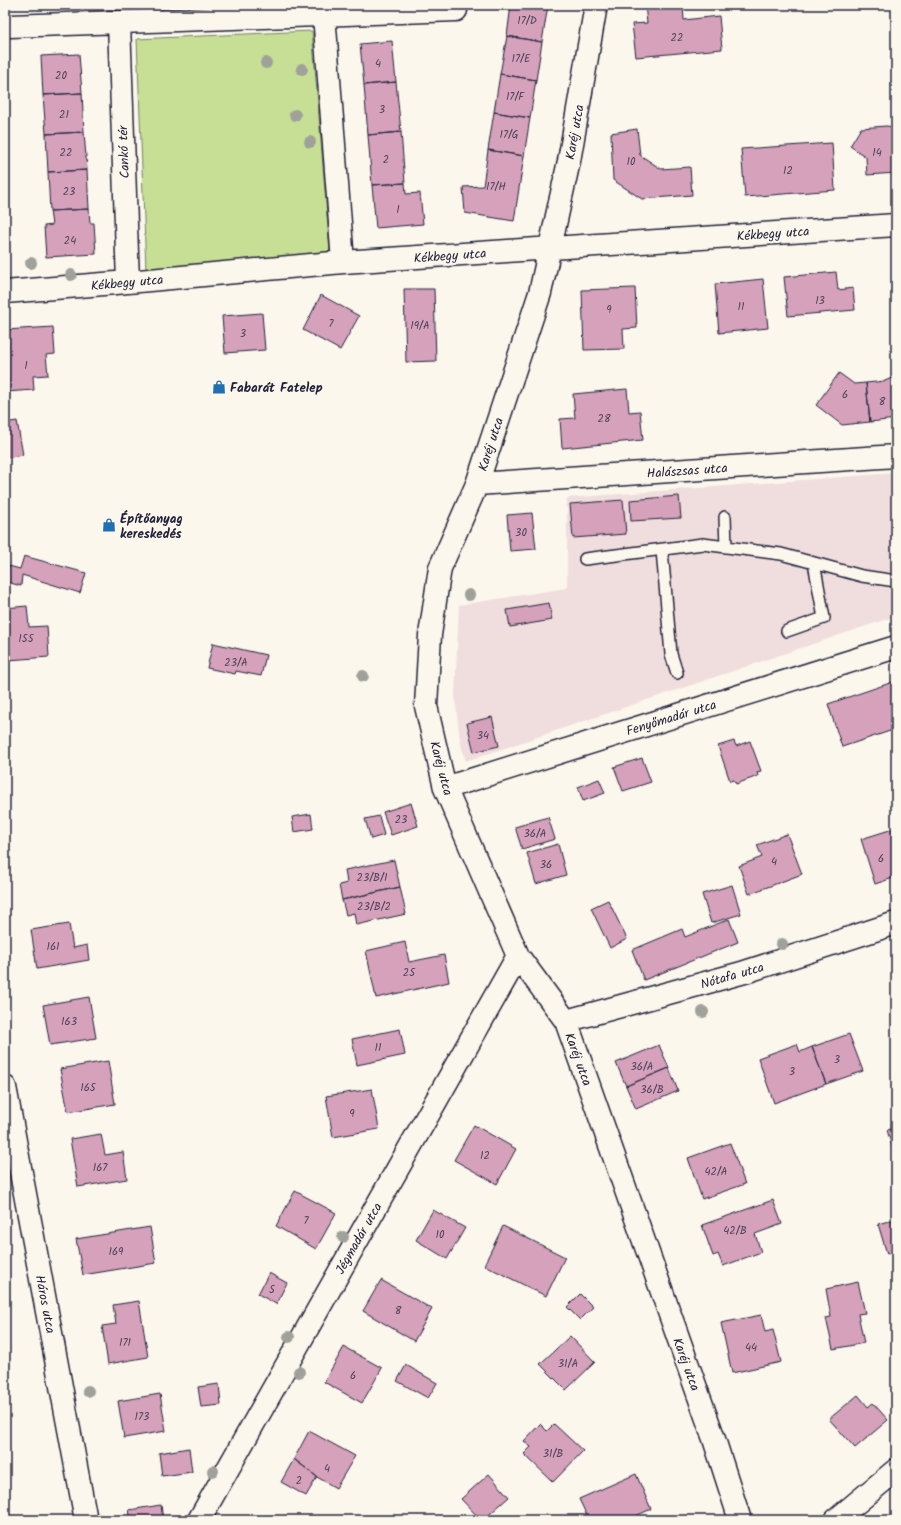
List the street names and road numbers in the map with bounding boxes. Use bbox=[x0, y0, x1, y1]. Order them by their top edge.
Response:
street label: Karéj utca bbox=[560, 103, 591, 161]
street label: Cankó tér bbox=[113, 124, 136, 179]
street label: Kékbegy utca bbox=[736, 221, 810, 248]
street label: Kékbegy utca bbox=[413, 243, 487, 270]
street label: Kékbegy utca bbox=[90, 270, 164, 297]
street label: Karéj utca bbox=[473, 415, 510, 474]
street label: Halászsas utca bbox=[646, 458, 728, 485]
street label: Fenyőmadár utca bbox=[624, 695, 719, 742]
street label: Karéj utca bbox=[423, 739, 458, 798]
street label: Nótafa utca bbox=[698, 957, 767, 996]
street label: Karéj utca bbox=[558, 1030, 597, 1089]
street label: Jégmadár utca bbox=[330, 1199, 388, 1279]
street label: Háros utca bbox=[29, 1273, 60, 1335]
street label: Karéj utca bbox=[666, 1335, 705, 1394]

